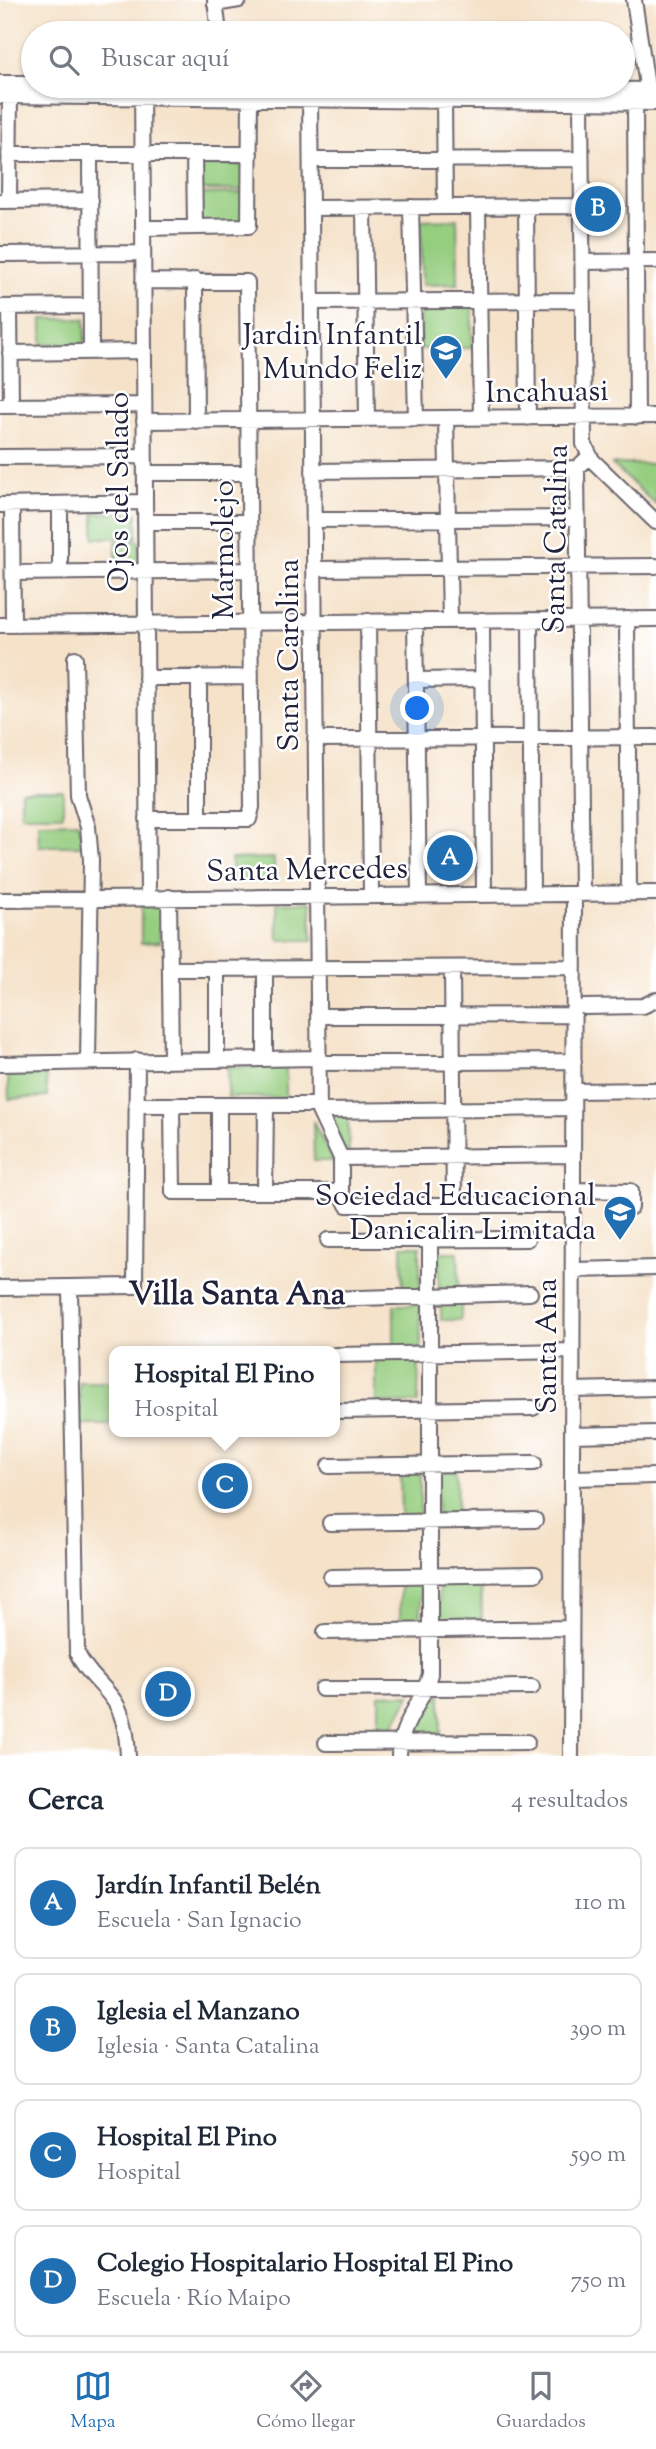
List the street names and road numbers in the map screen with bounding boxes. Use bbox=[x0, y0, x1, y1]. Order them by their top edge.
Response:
street label: Incahuasi bbox=[485, 371, 609, 416]
street label: Ojos del Salado bbox=[99, 392, 142, 592]
street label: Santa Catalina bbox=[534, 444, 581, 634]
street label: Marmolejo bbox=[204, 480, 247, 620]
street label: Santa Carolina bbox=[269, 558, 312, 751]
street label: Santa Mercedes bbox=[206, 848, 408, 895]
street label: Santa Ana bbox=[527, 1278, 570, 1414]

